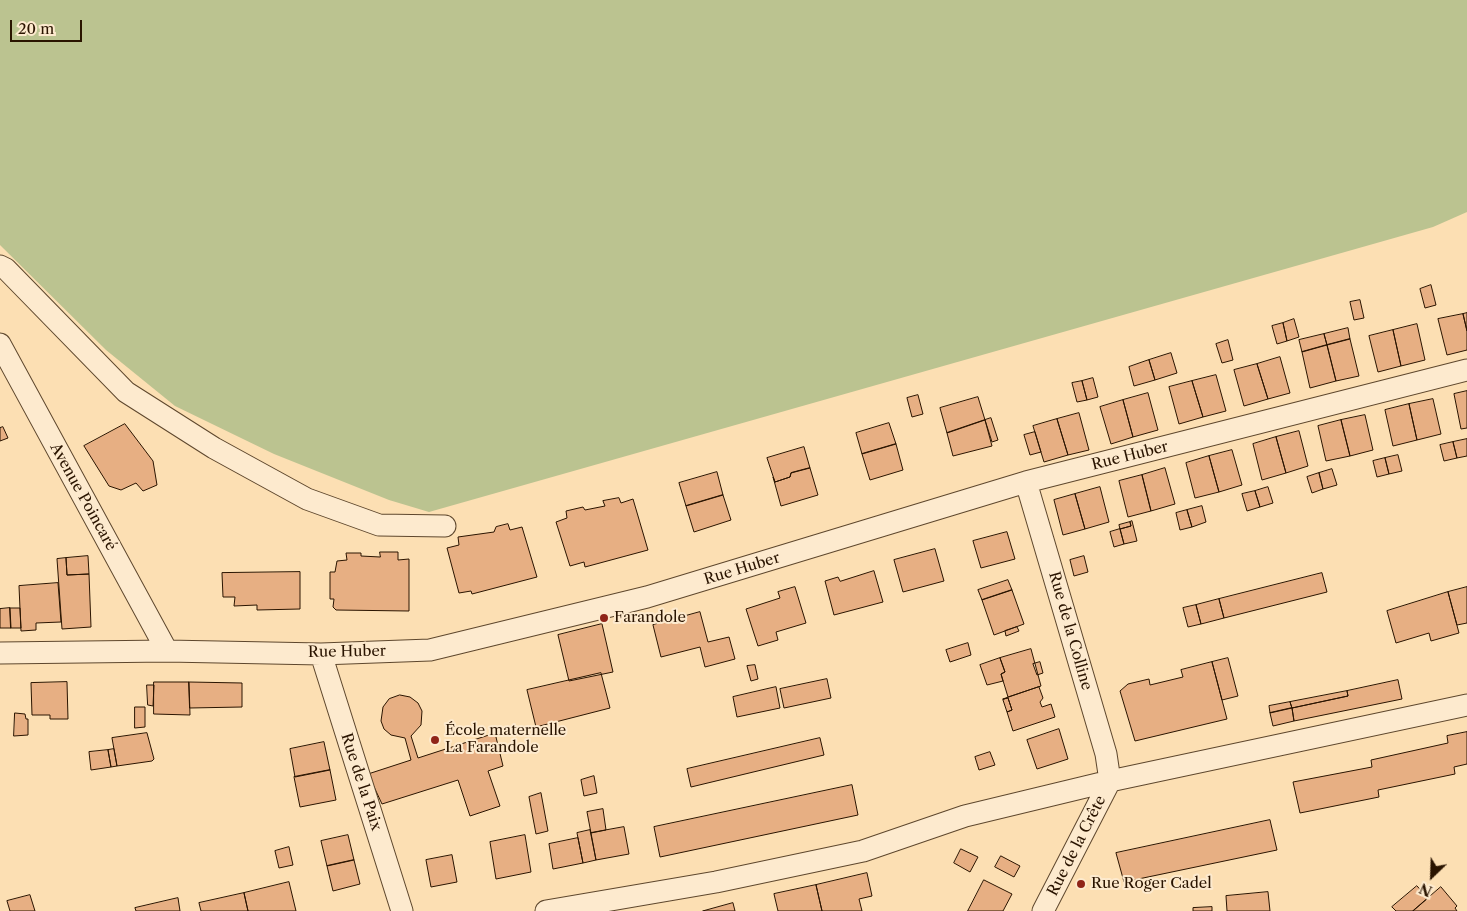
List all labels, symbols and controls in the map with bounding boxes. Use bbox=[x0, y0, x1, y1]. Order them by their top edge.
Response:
scale bar bbox=[12, 10, 85, 42]
text: 20 m bbox=[18, 19, 54, 38]
street label: Rue Huber bbox=[1090, 438, 1170, 474]
street label: Avenue Poincaré bbox=[46, 440, 120, 554]
street label: Rue Huber bbox=[702, 549, 782, 589]
street label: Rue de la Colline bbox=[1044, 570, 1096, 692]
place label: Farandole bbox=[614, 609, 686, 627]
marker: Farandole bbox=[598, 612, 610, 624]
street label: Rue Huber bbox=[308, 642, 386, 662]
place label: École maternelle La Farandole bbox=[445, 722, 566, 757]
street label: Rue de la Paix bbox=[337, 731, 385, 833]
marker: École maternelle La Farandole bbox=[429, 734, 441, 746]
street label: Rue de la Crête bbox=[1044, 793, 1110, 899]
north arrow bbox=[1407, 851, 1457, 901]
place label: Rue Roger Cadel bbox=[1091, 875, 1212, 893]
marker: Rue Roger Cadel bbox=[1075, 878, 1087, 890]
text: N bbox=[1417, 879, 1435, 900]

